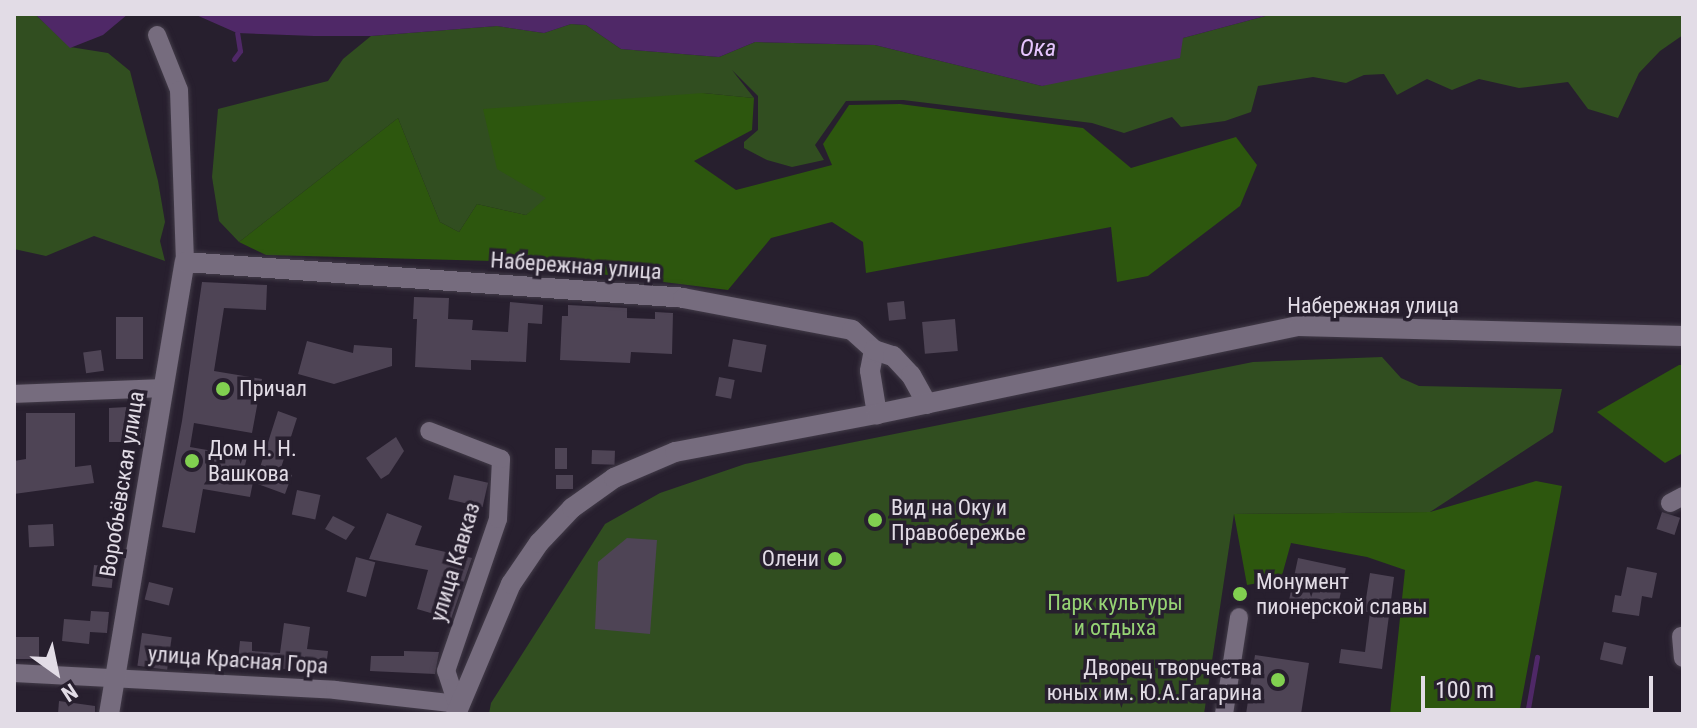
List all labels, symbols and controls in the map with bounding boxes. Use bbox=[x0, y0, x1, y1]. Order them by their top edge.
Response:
water label: Ока bbox=[1020, 35, 1056, 63]
street label: Набережная улица bbox=[490, 247, 662, 285]
street label: Набережная улица bbox=[1287, 293, 1459, 319]
place label: Причал bbox=[239, 376, 307, 402]
marker: Причал bbox=[214, 380, 232, 398]
street label: Воробьёвская улица bbox=[94, 389, 150, 579]
place label: Дом Н. Н. Вашкова bbox=[208, 435, 297, 486]
marker: Дом Н. Н. Вашкова bbox=[183, 452, 201, 470]
place label: Вид на Оку и Правобережье bbox=[891, 494, 1026, 546]
street label: улица Кавказ bbox=[424, 499, 486, 625]
marker: Вид на Оку и Правобережье bbox=[866, 511, 884, 529]
place label: Олени bbox=[762, 546, 819, 572]
marker: Олени bbox=[826, 550, 844, 568]
place label: Монумент пионерской славы bbox=[1256, 568, 1428, 620]
marker: Монумент пионерской славы bbox=[1231, 585, 1249, 603]
park label: Парк культуры и отдыха bbox=[1047, 589, 1183, 640]
north arrow bbox=[16, 632, 96, 712]
street label: улица Красная Гора bbox=[147, 641, 329, 679]
place label: Дворец творчества юных им. Ю.А.Гагарина bbox=[1047, 654, 1262, 706]
scale bar bbox=[1425, 660, 1657, 710]
marker: Дворец творчества юных им. Ю.А.Гагарина bbox=[1269, 671, 1287, 689]
text: 100 m bbox=[1435, 676, 1494, 704]
text: N bbox=[57, 678, 82, 707]

